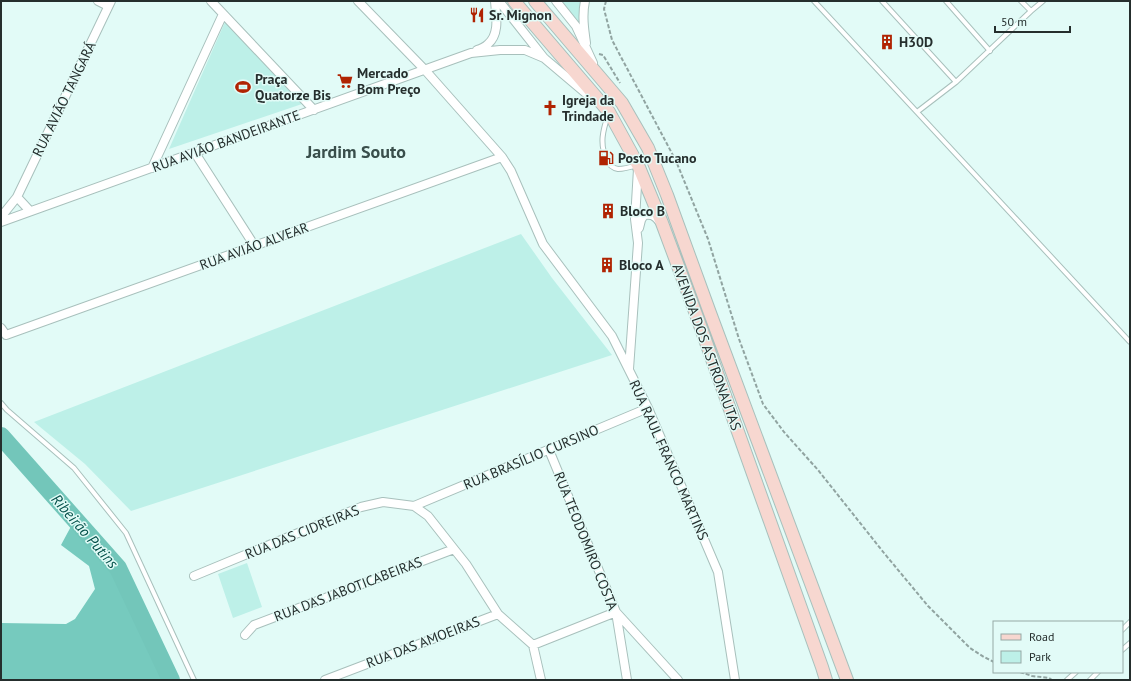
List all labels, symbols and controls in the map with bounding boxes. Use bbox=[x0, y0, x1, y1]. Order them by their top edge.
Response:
restaurant icon: Sr. Mignon bbox=[468, 6, 486, 24]
place label: Sr. Mignon bbox=[489, 6, 552, 24]
scale bar bbox=[995, 8, 1070, 34]
text: 50 m bbox=[1001, 14, 1027, 29]
building icon: H30D bbox=[878, 33, 896, 51]
place label: H30D bbox=[899, 33, 933, 51]
street label: RUA AVIÃO TANGARÁ bbox=[28, 38, 100, 160]
place label: Mercado Bom Preço bbox=[357, 64, 421, 98]
place label: Praça Quatorze Bis bbox=[255, 70, 331, 104]
supermarket icon: Mercado Bom Preço bbox=[336, 72, 354, 90]
sports icon: Praça Quatorze Bis bbox=[234, 78, 252, 96]
place label: Igreja da Trindade bbox=[562, 91, 614, 125]
church icon: Igreja da Trindade bbox=[541, 99, 559, 117]
street label: RUA AVIÃO BANDEIRANTE bbox=[149, 106, 303, 176]
district label: Jardim Souto bbox=[305, 140, 406, 163]
fuel station icon: Posto Tucano bbox=[597, 149, 615, 167]
place label: Posto Tucano bbox=[618, 149, 697, 167]
building icon: Bloco B bbox=[599, 202, 617, 220]
place label: Bloco B bbox=[620, 202, 665, 220]
street label: RUA AVIÃO ALVEAR bbox=[197, 218, 311, 274]
building icon: Bloco A bbox=[598, 256, 616, 274]
place label: Bloco A bbox=[619, 256, 664, 274]
street label: AVENIDA DOS ASTRONAUTAS bbox=[668, 261, 746, 433]
street label: RUA RAUL FRANCO MARTINS bbox=[625, 377, 713, 543]
street label: RUA BRASÍLIO CURSINO bbox=[461, 420, 601, 494]
street label: RUA TEODOMIRO COSTA bbox=[550, 469, 622, 614]
water label: Ribeirão Putins bbox=[47, 490, 123, 572]
street label: RUA DAS CIDREIRAS bbox=[242, 501, 362, 563]
street label: RUA DAS JABOTICABEIRAS bbox=[271, 552, 425, 626]
street label: RUA DAS AMOEIRAS bbox=[364, 612, 482, 672]
legend bbox=[993, 621, 1123, 673]
text: Road bbox=[1029, 629, 1054, 644]
text: Park bbox=[1029, 649, 1051, 664]

